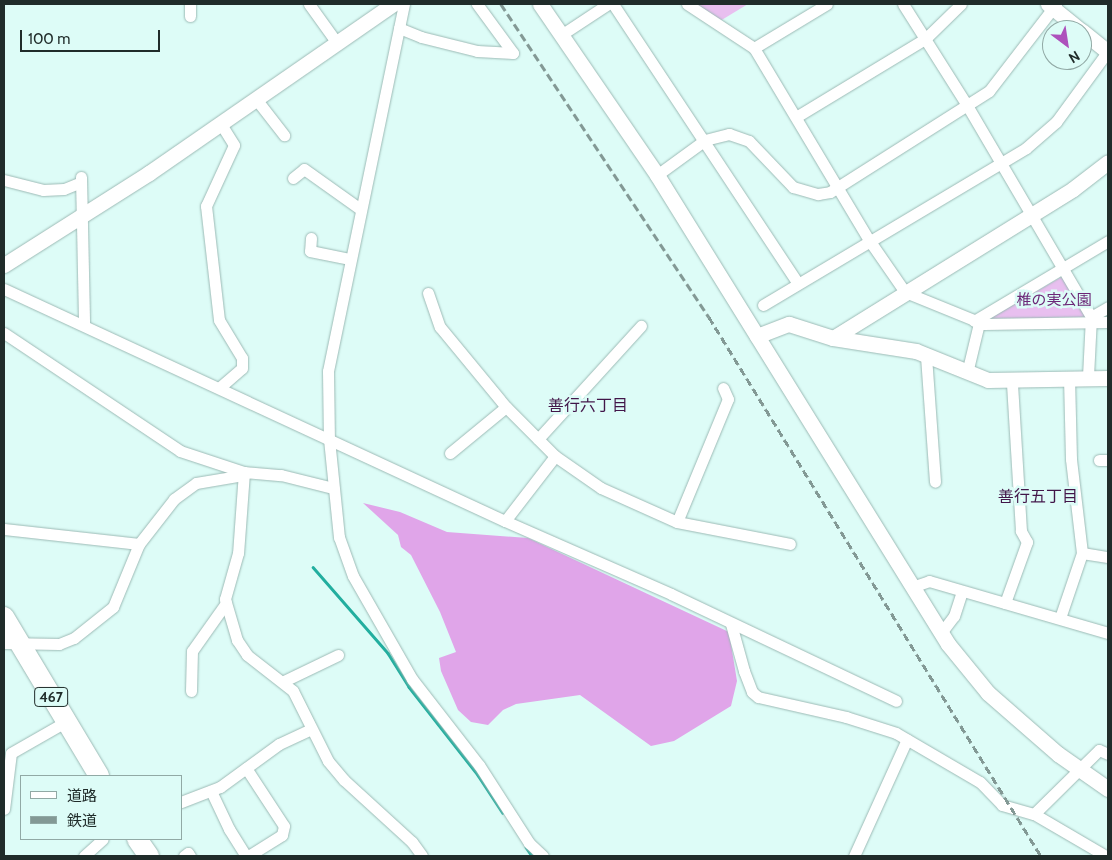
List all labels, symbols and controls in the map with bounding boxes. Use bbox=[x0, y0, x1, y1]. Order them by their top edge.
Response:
scale bar bbox=[22, 20, 162, 52]
north arrow bbox=[1042, 20, 1092, 70]
text: 100 m bbox=[28, 30, 70, 48]
text: N bbox=[1065, 47, 1083, 67]
park label: 椎の実公園 bbox=[1017, 292, 1091, 310]
district label: 善行六丁目 bbox=[548, 396, 628, 416]
district label: 善行五丁目 bbox=[998, 487, 1078, 507]
road number: 467 bbox=[34, 686, 68, 709]
legend bbox=[20, 775, 182, 840]
text: 道路 bbox=[67, 787, 97, 805]
text: 鉄道 bbox=[67, 812, 97, 830]

